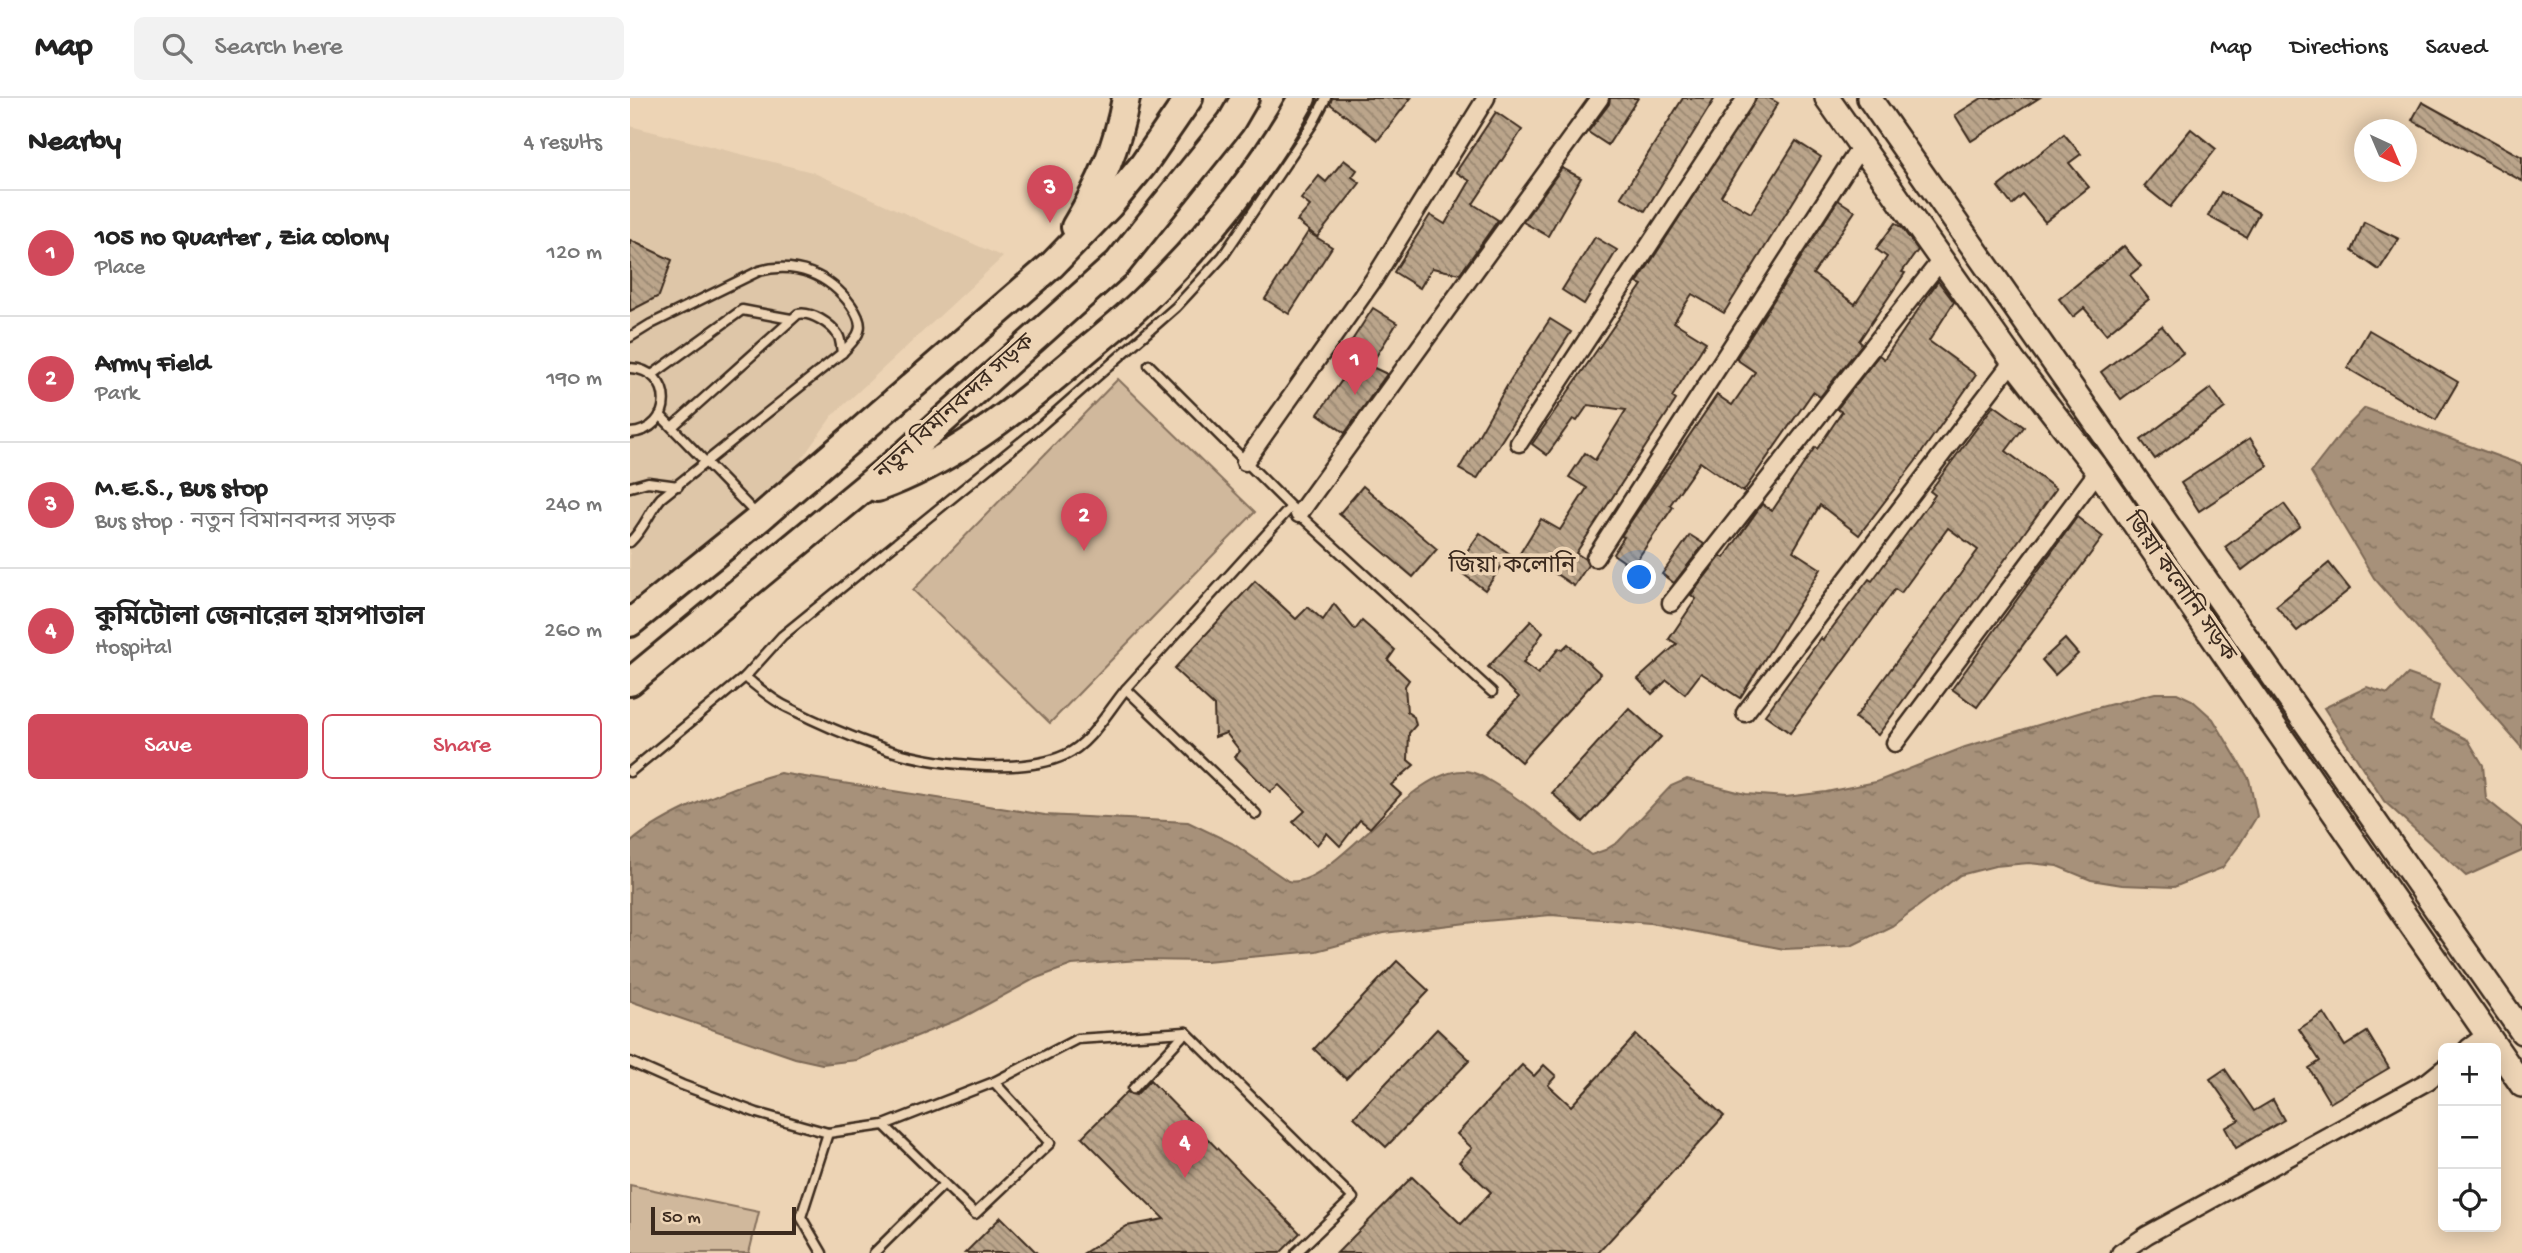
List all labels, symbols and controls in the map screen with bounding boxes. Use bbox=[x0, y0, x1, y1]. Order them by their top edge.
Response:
search box bbox=[134, 17, 624, 80]
text: Map bbox=[35, 29, 92, 67]
icon: search bbox=[158, 29, 196, 67]
text: Search here bbox=[214, 33, 343, 64]
text: Map bbox=[2210, 34, 2252, 63]
text: Directions bbox=[2290, 34, 2388, 63]
text: Saved bbox=[2426, 34, 2487, 63]
north arrow bbox=[2354, 119, 2417, 182]
text: Nearby bbox=[28, 126, 121, 161]
text: 4 results bbox=[523, 130, 602, 157]
pin: 3 bbox=[1027, 165, 1073, 223]
text: 105 no Quarter , Zia colony bbox=[95, 224, 389, 255]
text: 1 bbox=[46, 240, 56, 267]
text: 120 m bbox=[547, 240, 602, 267]
text: Place bbox=[95, 255, 145, 282]
street label: নতুন বিমানবন্দর সড়ক bbox=[869, 328, 1042, 487]
pin: 1 bbox=[1332, 337, 1378, 395]
text: Army Field bbox=[95, 350, 210, 381]
text: 2 bbox=[45, 366, 57, 393]
text: 190 m bbox=[546, 366, 602, 393]
text: Park bbox=[95, 381, 139, 408]
text: M.E.S., Bus stop bbox=[95, 475, 268, 506]
text: 3 bbox=[45, 492, 57, 519]
text: 240 m bbox=[545, 492, 602, 519]
pin: 2 bbox=[1061, 493, 1107, 551]
street label: জিয়া কলোনি সড়ক bbox=[2117, 506, 2243, 668]
text: Bus stop · নতুন বিমানবন্দর সড়ক bbox=[95, 509, 396, 536]
district label: জিয়া কলোনি bbox=[1448, 550, 1576, 582]
your location bbox=[1622, 560, 1656, 594]
text: কুর্মিটোলা জেনারেল হাসপাতাল bbox=[95, 604, 425, 635]
text: 4 bbox=[46, 618, 56, 645]
text: 260 m bbox=[544, 618, 602, 645]
text: Hospital bbox=[95, 635, 172, 662]
button: Save bbox=[28, 714, 308, 779]
button: Share bbox=[322, 714, 602, 779]
map controls bbox=[2438, 1043, 2501, 1232]
button: + bbox=[2438, 1043, 2501, 1106]
button: − bbox=[2438, 1106, 2501, 1169]
pin: 4 bbox=[1162, 1120, 1208, 1178]
button: locate bbox=[2438, 1169, 2501, 1232]
scale bar bbox=[651, 1204, 796, 1236]
text: 50 m bbox=[662, 1207, 701, 1230]

